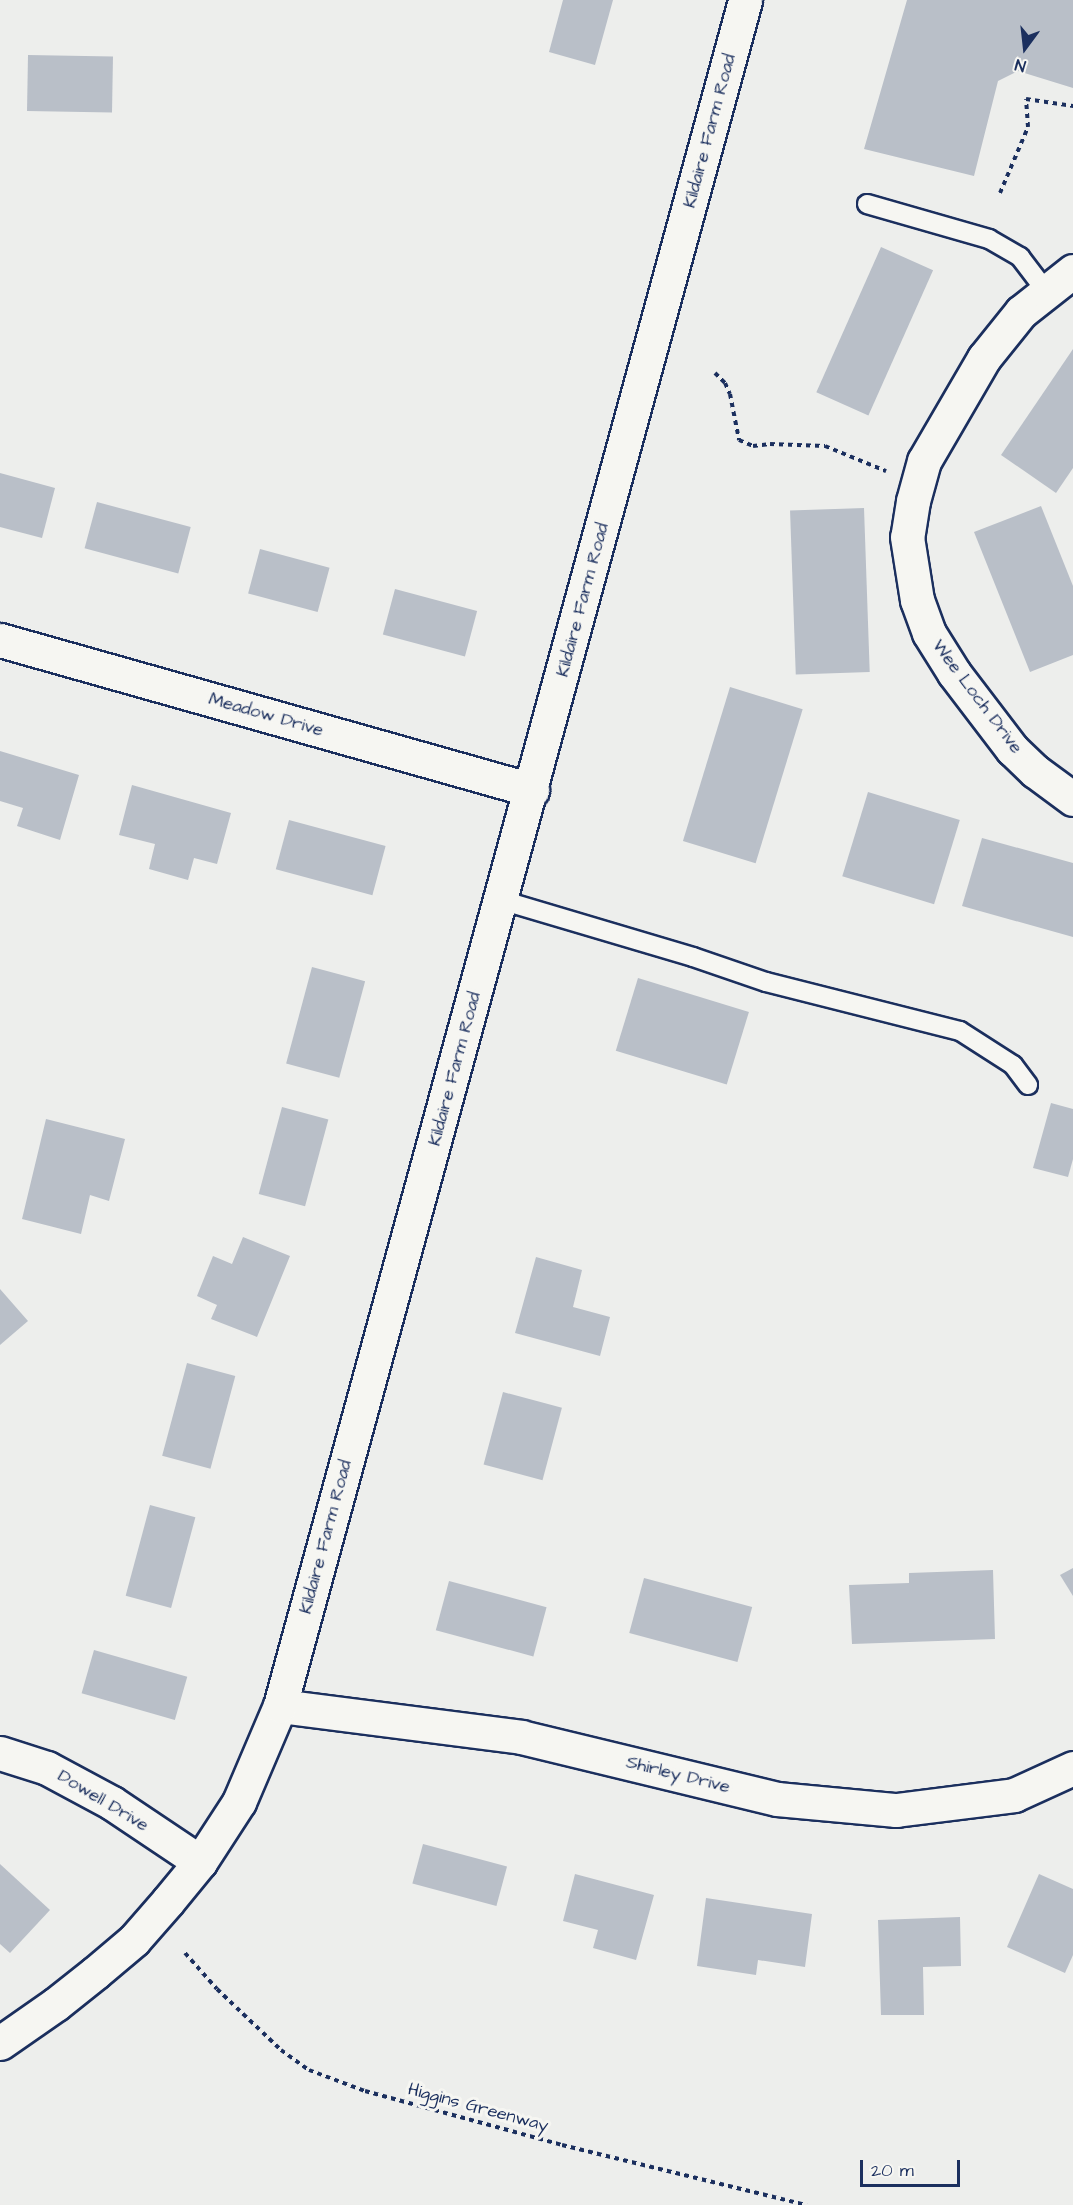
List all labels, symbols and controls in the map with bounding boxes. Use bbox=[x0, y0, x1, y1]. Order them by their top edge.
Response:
north arrow bbox=[995, 18, 1055, 78]
street label: Kildaire Farm Road bbox=[679, 52, 741, 210]
text: N bbox=[1013, 53, 1028, 77]
street label: Kildaire Farm Road bbox=[552, 521, 614, 679]
street label: Wee Loch Drive bbox=[927, 636, 1027, 758]
street label: Meadow Drive bbox=[206, 688, 326, 742]
street label: Kildaire Farm Road bbox=[424, 990, 486, 1148]
street label: Kildaire Farm Road bbox=[295, 1458, 357, 1616]
street label: Shirley Drive bbox=[624, 1752, 732, 1798]
street label: Dowell Drive bbox=[54, 1765, 152, 1837]
street label: Higgins Greenway bbox=[405, 2079, 551, 2137]
scale bar bbox=[863, 2148, 964, 2186]
text: 20 m bbox=[871, 2158, 914, 2183]

